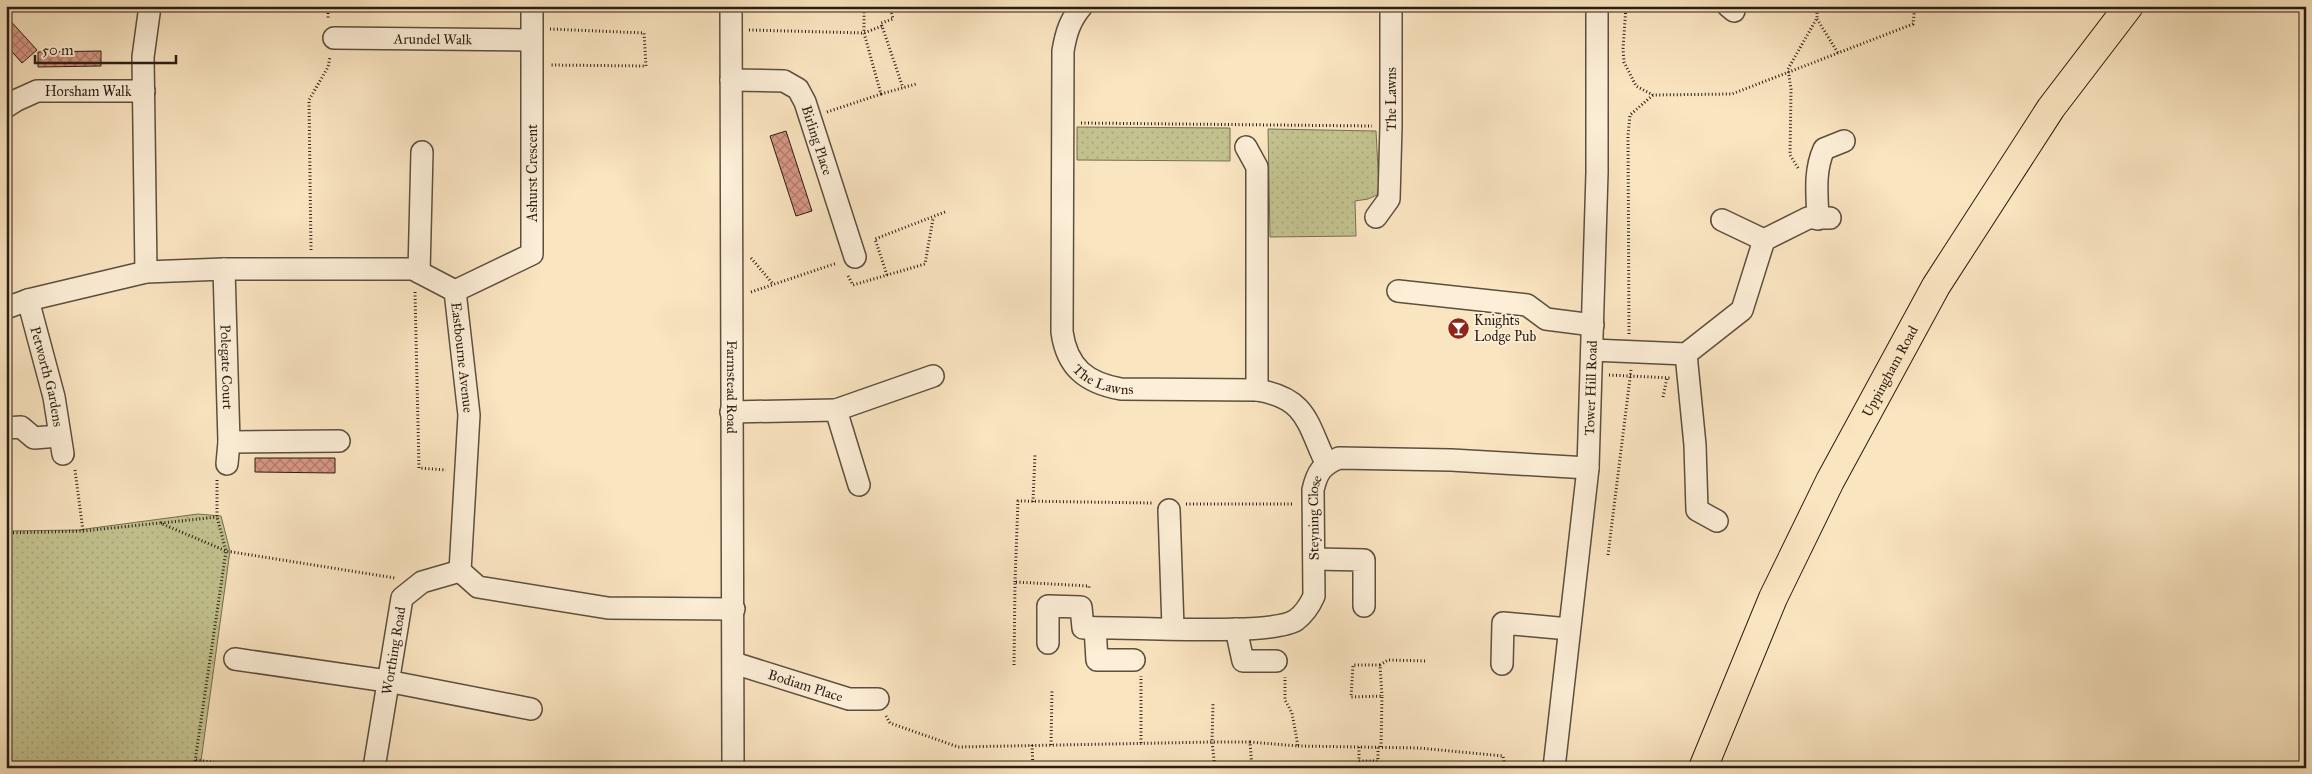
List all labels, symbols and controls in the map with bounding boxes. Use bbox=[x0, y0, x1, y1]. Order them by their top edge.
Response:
street label: Arundel Walk bbox=[393, 31, 473, 48]
scale bar bbox=[35, 32, 176, 64]
text: 50 m bbox=[42, 41, 74, 59]
street label: The Lawns bbox=[1383, 67, 1400, 132]
street label: Horsham Walk bbox=[45, 83, 132, 100]
street label: Birling Place bbox=[798, 103, 836, 178]
street label: Ashurst Crescent bbox=[524, 124, 541, 223]
street label: Eastbourne Avenue bbox=[447, 301, 477, 414]
place label: Knights Lodge Pub bbox=[1474, 312, 1536, 345]
bar icon: Knights Lodge Pub bbox=[1446, 316, 1470, 340]
street label: Uppingham Road bbox=[1859, 323, 1922, 420]
street label: Polegate Court bbox=[217, 324, 236, 410]
street label: Petworth Gardens bbox=[26, 325, 67, 428]
street label: Farmstead Road bbox=[723, 340, 740, 434]
street label: Tower Hill Road bbox=[1581, 340, 1601, 436]
street label: The Lawns bbox=[1069, 361, 1133, 398]
street label: Steyning Close bbox=[1305, 473, 1326, 560]
street label: Worthing Road bbox=[378, 606, 409, 696]
street label: Bodiam Place bbox=[766, 666, 845, 706]

